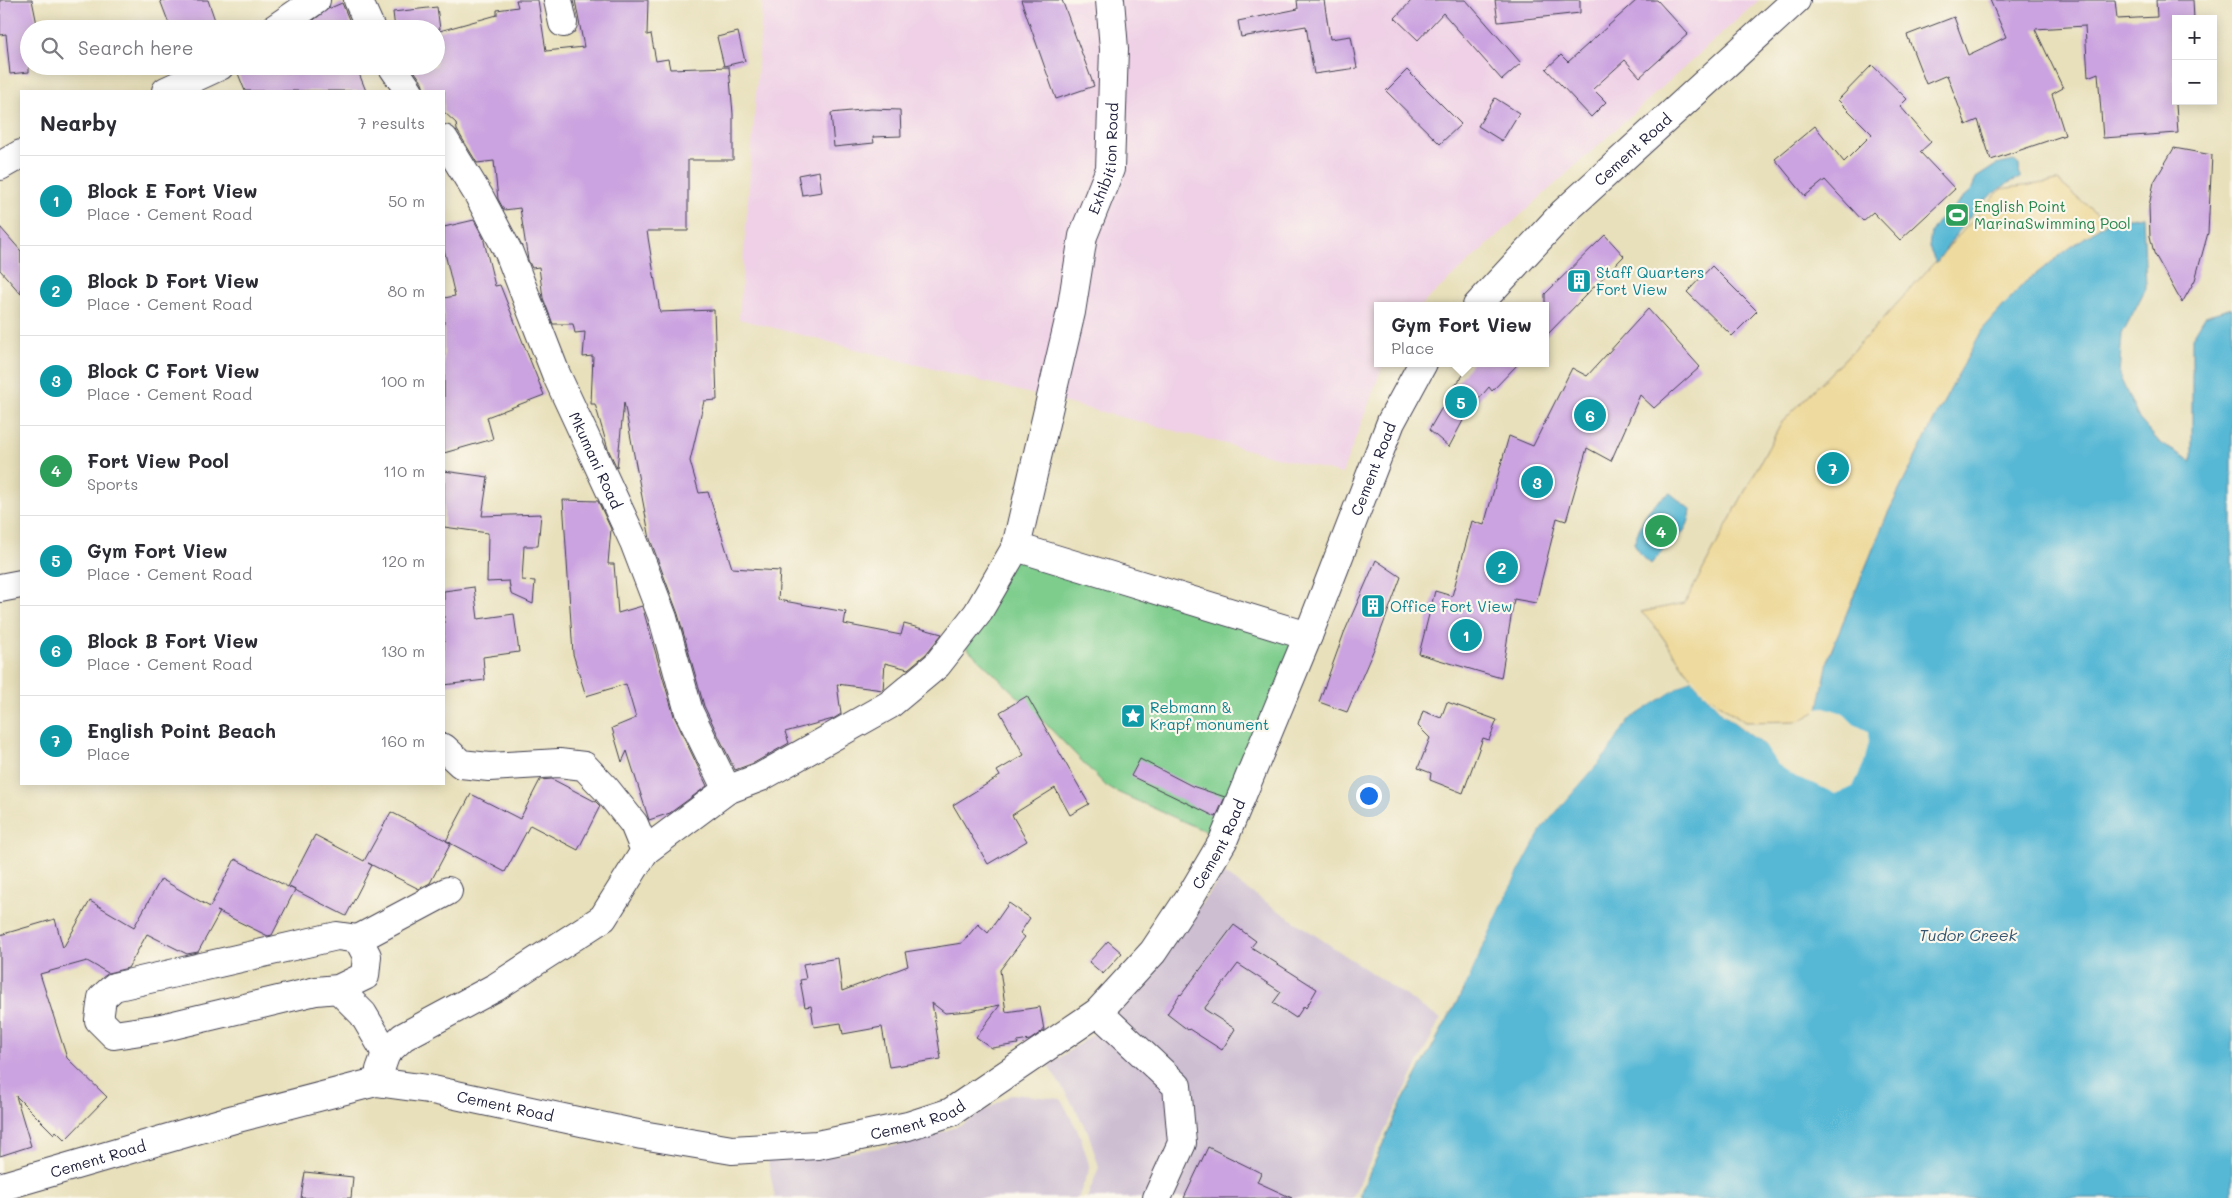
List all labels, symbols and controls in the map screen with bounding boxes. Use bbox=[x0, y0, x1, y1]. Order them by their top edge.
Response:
map controls bbox=[2172, 15, 2217, 105]
button: + bbox=[2172, 15, 2217, 60]
search box bbox=[20, 20, 445, 75]
icon: search bbox=[38, 34, 66, 62]
text: Search here bbox=[78, 35, 194, 60]
button: − bbox=[2172, 60, 2217, 105]
street label: Exhibition Road bbox=[1083, 102, 1122, 217]
text: Nearby bbox=[40, 109, 117, 136]
street label: Cement Road bbox=[1590, 109, 1676, 190]
text: 7 results bbox=[358, 112, 425, 133]
text: Block E Fort View bbox=[87, 178, 258, 203]
text: 1 bbox=[52, 190, 60, 211]
text: 50 m bbox=[388, 190, 425, 211]
place label: English Point MarinaSwimming Pool bbox=[1974, 196, 2131, 233]
sports icon: English Point MarinaSwimming Pool bbox=[1944, 202, 1970, 228]
text: Place · Cement Road bbox=[87, 203, 252, 224]
place label: Staff Quarters Fort View bbox=[1596, 262, 1704, 299]
text: Block D Fort View bbox=[87, 268, 259, 293]
building icon: Staff Quarters Fort View bbox=[1566, 268, 1592, 294]
text: 2 bbox=[52, 280, 60, 301]
text: 80 m bbox=[388, 280, 425, 301]
text: Place · Cement Road bbox=[87, 293, 252, 314]
popup bbox=[1374, 302, 1549, 367]
text: Gym Fort View bbox=[1391, 312, 1532, 337]
text: Place bbox=[1391, 337, 1434, 358]
text: Block C Fort View bbox=[87, 358, 260, 383]
text: 3 bbox=[51, 370, 61, 391]
text: 100 m bbox=[380, 370, 425, 391]
text: Place · Cement Road bbox=[87, 383, 252, 404]
pin: 5 bbox=[1445, 383, 1477, 421]
pin: 6 bbox=[1574, 396, 1606, 434]
street label: Mkumani Road bbox=[565, 408, 627, 512]
street label: Cement Road bbox=[1346, 419, 1400, 518]
text: Fort View Pool bbox=[87, 448, 229, 473]
pin: 7 bbox=[1817, 449, 1849, 487]
text: 4 bbox=[51, 460, 61, 481]
text: 110 m bbox=[383, 460, 425, 481]
pin: 3 bbox=[1521, 463, 1553, 501]
text: Sports bbox=[87, 473, 138, 494]
pin: 4 bbox=[1645, 512, 1677, 550]
text: Gym Fort View bbox=[87, 538, 228, 563]
pin: 2 bbox=[1486, 548, 1518, 586]
text: 5 bbox=[51, 550, 61, 571]
text: 120 m bbox=[381, 550, 425, 571]
text: Place · Cement Road bbox=[87, 563, 252, 584]
building icon: Office Fort View bbox=[1360, 593, 1386, 619]
place label: Office Fort View bbox=[1390, 596, 1512, 616]
pin: 1 bbox=[1450, 616, 1482, 654]
text: Block B Fort View bbox=[87, 628, 258, 653]
text: 6 bbox=[51, 640, 61, 661]
text: 130 m bbox=[381, 640, 425, 661]
text: Place · Cement Road bbox=[87, 653, 252, 674]
place label: Rebmann & Krapf monument bbox=[1150, 697, 1269, 734]
place icon: Rebmann & Krapf monument bbox=[1120, 703, 1146, 729]
text: English Point Beach bbox=[87, 718, 276, 743]
text: 7 bbox=[52, 730, 60, 751]
text: 160 m bbox=[380, 730, 425, 751]
text: Place bbox=[87, 743, 130, 764]
your location bbox=[1356, 783, 1382, 809]
street label: Cement Road bbox=[1187, 796, 1249, 893]
water label: Tudor Creek bbox=[1919, 924, 2018, 945]
street label: Cement Road bbox=[455, 1086, 556, 1126]
street label: Cement Road bbox=[868, 1095, 969, 1144]
street label: Cement Road bbox=[48, 1135, 148, 1182]

